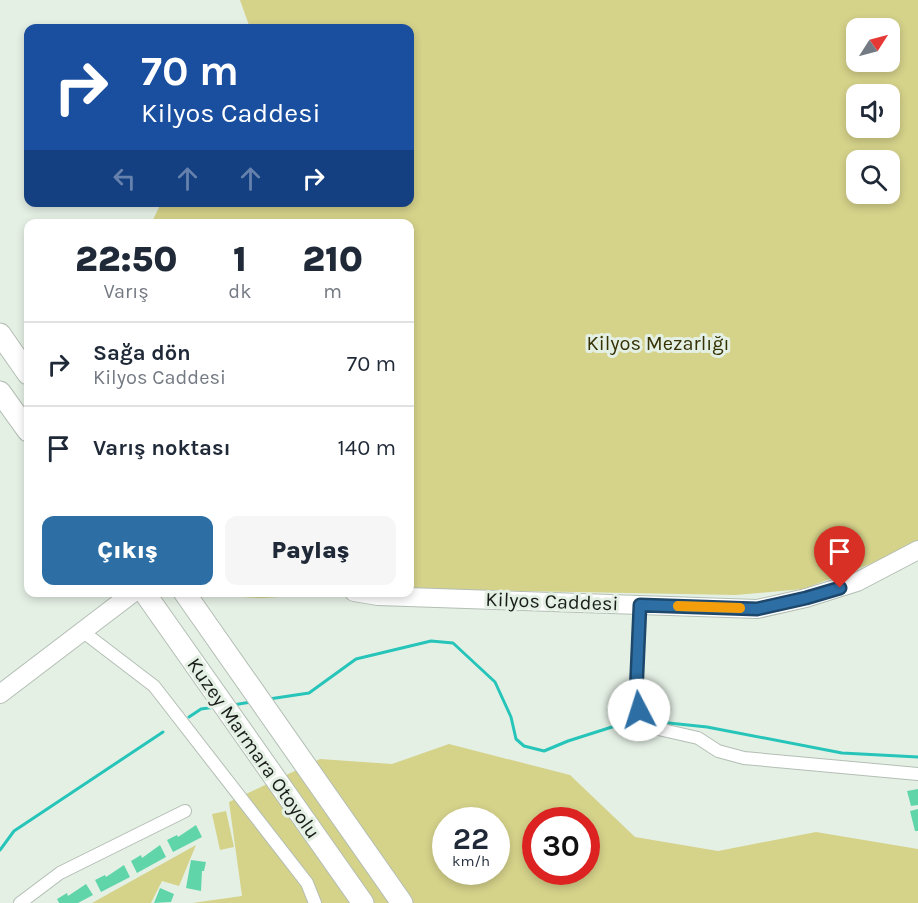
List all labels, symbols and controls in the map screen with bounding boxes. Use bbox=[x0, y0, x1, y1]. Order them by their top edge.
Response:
north arrow bbox=[846, 18, 900, 72]
map controls bbox=[846, 18, 900, 204]
text: 70 m bbox=[141, 46, 239, 96]
icon: right bbox=[42, 48, 120, 126]
button: sound bbox=[846, 84, 900, 138]
text: Kilyos Caddesi bbox=[141, 97, 320, 129]
button: search bbox=[846, 150, 900, 204]
icon: left bbox=[108, 162, 141, 195]
icon: ahead bbox=[171, 162, 204, 195]
icon: ahead bbox=[234, 162, 267, 195]
icon: right bbox=[297, 162, 330, 195]
text: 22:50 bbox=[75, 238, 177, 280]
text: 1 bbox=[233, 238, 247, 280]
text: 210 bbox=[302, 238, 363, 280]
text: Varış bbox=[103, 280, 149, 303]
text: dk bbox=[228, 280, 251, 303]
text: m bbox=[323, 280, 342, 303]
park label: Kilyos Mezarlığı bbox=[587, 332, 729, 355]
text: Sağa dön bbox=[93, 340, 191, 366]
icon: right bbox=[42, 348, 75, 381]
text: 70 m bbox=[347, 351, 396, 377]
text: Kilyos Caddesi bbox=[93, 366, 226, 389]
icon: arrive bbox=[42, 432, 75, 465]
text: Varış noktası bbox=[93, 435, 231, 461]
text: 140 m bbox=[338, 435, 396, 461]
button: Çıkış bbox=[42, 516, 213, 585]
button: Paylaş bbox=[225, 516, 396, 585]
pin bbox=[814, 526, 865, 588]
icon: arrive bbox=[823, 535, 856, 568]
street label: Kilyos Caddesi bbox=[485, 588, 619, 615]
street label: Kuzey Marmara Otoyolu bbox=[182, 654, 325, 843]
position arrow bbox=[607, 678, 671, 742]
speed limit sign: 30 bbox=[522, 807, 600, 885]
text: 22 bbox=[453, 821, 489, 857]
text: km/h bbox=[452, 852, 490, 870]

